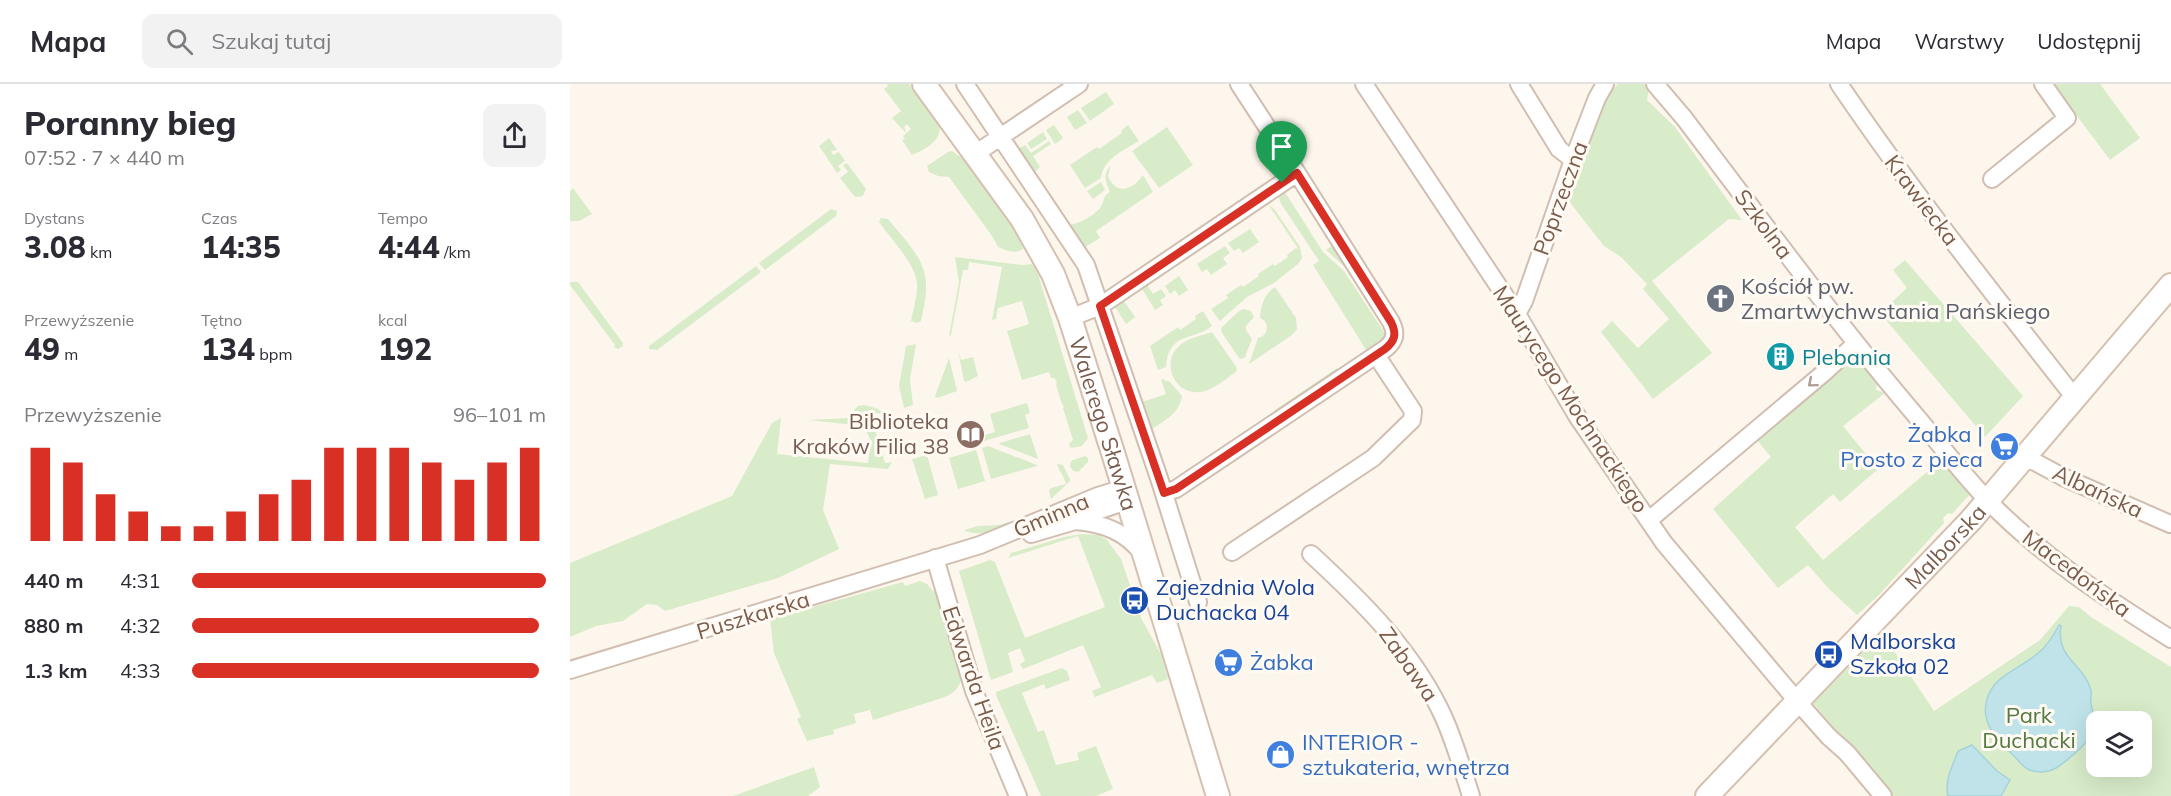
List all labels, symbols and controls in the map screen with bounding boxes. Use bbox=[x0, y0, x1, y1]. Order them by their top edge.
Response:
search box bbox=[142, 14, 562, 68]
text: Mapa bbox=[30, 24, 106, 59]
icon: search bbox=[163, 25, 196, 58]
text: Szukaj tutaj bbox=[211, 27, 331, 55]
text: Mapa bbox=[1826, 28, 1881, 54]
text: Warstwy bbox=[1914, 28, 2004, 54]
text: Udostępnij bbox=[2037, 28, 2141, 54]
text: Poranny bieg bbox=[24, 102, 236, 143]
button: share bbox=[483, 104, 546, 167]
pin bbox=[1256, 121, 1307, 183]
icon: arrive bbox=[1265, 130, 1298, 163]
street label: Poprzeczna bbox=[1526, 137, 1594, 259]
text: 07:52 · 7 × 440 m bbox=[24, 145, 185, 170]
street label: Krawiecka bbox=[1879, 149, 1965, 251]
street label: Szkolna bbox=[1729, 184, 1799, 264]
text: Dystans bbox=[24, 208, 85, 228]
text: Czas bbox=[201, 208, 237, 228]
text: Tempo bbox=[378, 208, 428, 228]
text: 3.08 bbox=[24, 228, 86, 266]
text: 14:35 bbox=[201, 228, 281, 266]
text: 4:44 bbox=[378, 228, 440, 266]
text: km bbox=[86, 242, 112, 262]
text: /km bbox=[440, 242, 471, 262]
place label: Kościół pw. Zmartwychwstania Pańskiego bbox=[1741, 272, 2050, 325]
street label: Maurycego Mochnackiego bbox=[1487, 280, 1655, 518]
church icon: Kościół pw. Zmartwychwstania Pańskiego bbox=[1704, 283, 1736, 315]
text: Przewyższenie bbox=[24, 310, 134, 330]
text: Tętno bbox=[201, 310, 242, 330]
text: kcal bbox=[378, 310, 407, 330]
text: 49 bbox=[24, 330, 60, 368]
text: 134 bbox=[201, 330, 255, 368]
text: 192 bbox=[378, 330, 432, 368]
street label: Walerego Sławka bbox=[1063, 333, 1144, 514]
building icon: Plebania bbox=[1765, 341, 1797, 373]
place label: Plebania bbox=[1802, 343, 1891, 371]
text: m bbox=[60, 344, 78, 364]
text: bpm bbox=[255, 344, 292, 364]
one-way arrow bbox=[1808, 376, 1819, 387]
text: Przewyższenie bbox=[24, 402, 162, 427]
text: 96–101 m bbox=[453, 402, 546, 427]
place label: Biblioteka Kraków Filia 38 bbox=[792, 407, 949, 460]
library icon: Biblioteka Kraków Filia 38 bbox=[954, 418, 986, 450]
place label: Żabka | Prosto z pieca bbox=[1840, 420, 1983, 473]
supermarket icon: Żabka | Prosto z pieca bbox=[1988, 431, 2020, 463]
street label: Albańska bbox=[2049, 458, 2147, 524]
street label: Gminna bbox=[1009, 487, 1093, 543]
street label: Malborska bbox=[1899, 499, 1992, 595]
street label: Macedońska bbox=[2017, 523, 2137, 623]
text: 440 m bbox=[24, 568, 83, 593]
text: 4:31 bbox=[120, 568, 161, 593]
place label: Zajezdnia Wola Duchacka 04 bbox=[1156, 573, 1315, 626]
bus stop icon: Zajezdnia Wola Duchacka 04 bbox=[1119, 584, 1151, 616]
street label: Puszkarska bbox=[693, 585, 813, 645]
street label: Edwarda Heila bbox=[936, 602, 1012, 754]
text: 880 m bbox=[24, 613, 83, 638]
text: 4:32 bbox=[120, 613, 161, 638]
street label: Zabawa bbox=[1373, 621, 1445, 707]
place label: Malborska Szkoła 02 bbox=[1850, 627, 1956, 680]
bus stop icon: Malborska Szkoła 02 bbox=[1813, 638, 1845, 670]
supermarket icon: Żabka bbox=[1213, 646, 1245, 678]
place label: Żabka bbox=[1250, 648, 1314, 676]
text: 1.3 km bbox=[24, 658, 87, 683]
text: 4:33 bbox=[120, 658, 161, 683]
park label: Park Duchacki bbox=[1982, 701, 2076, 754]
map controls bbox=[2086, 711, 2152, 777]
button: layers bbox=[2086, 711, 2152, 777]
place label: INTERIOR - sztukateria, wnętrza bbox=[1302, 728, 1510, 781]
shop icon: INTERIOR - sztukateria, wnętrza bbox=[1265, 739, 1297, 771]

